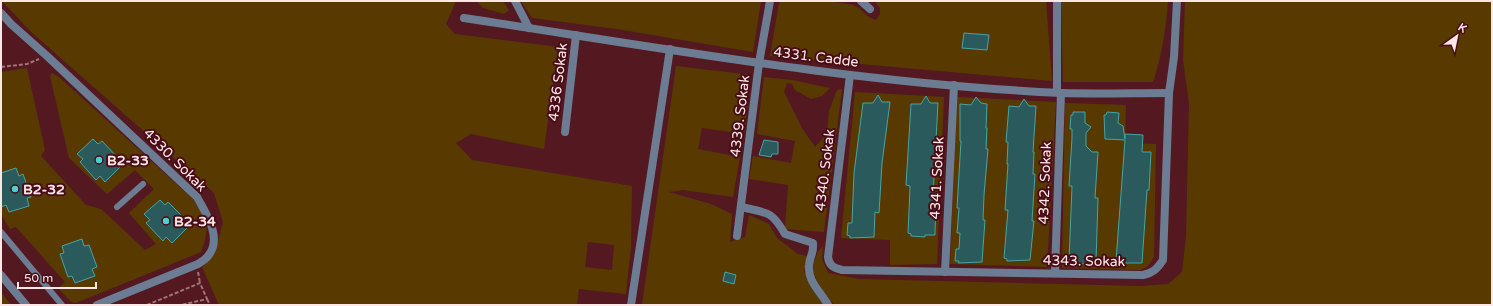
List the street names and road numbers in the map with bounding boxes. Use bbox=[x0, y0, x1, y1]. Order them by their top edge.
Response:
street label: 4336 Sokak bbox=[545, 41, 571, 122]
street label: 4331. Cadde bbox=[772, 43, 860, 71]
street label: 4339. Sokak bbox=[727, 74, 754, 158]
street label: 4330. Sokak bbox=[140, 125, 210, 195]
street label: 4340. Sokak bbox=[812, 128, 839, 212]
street label: 4341. Sokak bbox=[926, 136, 948, 220]
street label: 4342. Sokak bbox=[1035, 141, 1055, 225]
street label: 4343. Sokak bbox=[1043, 252, 1126, 270]

